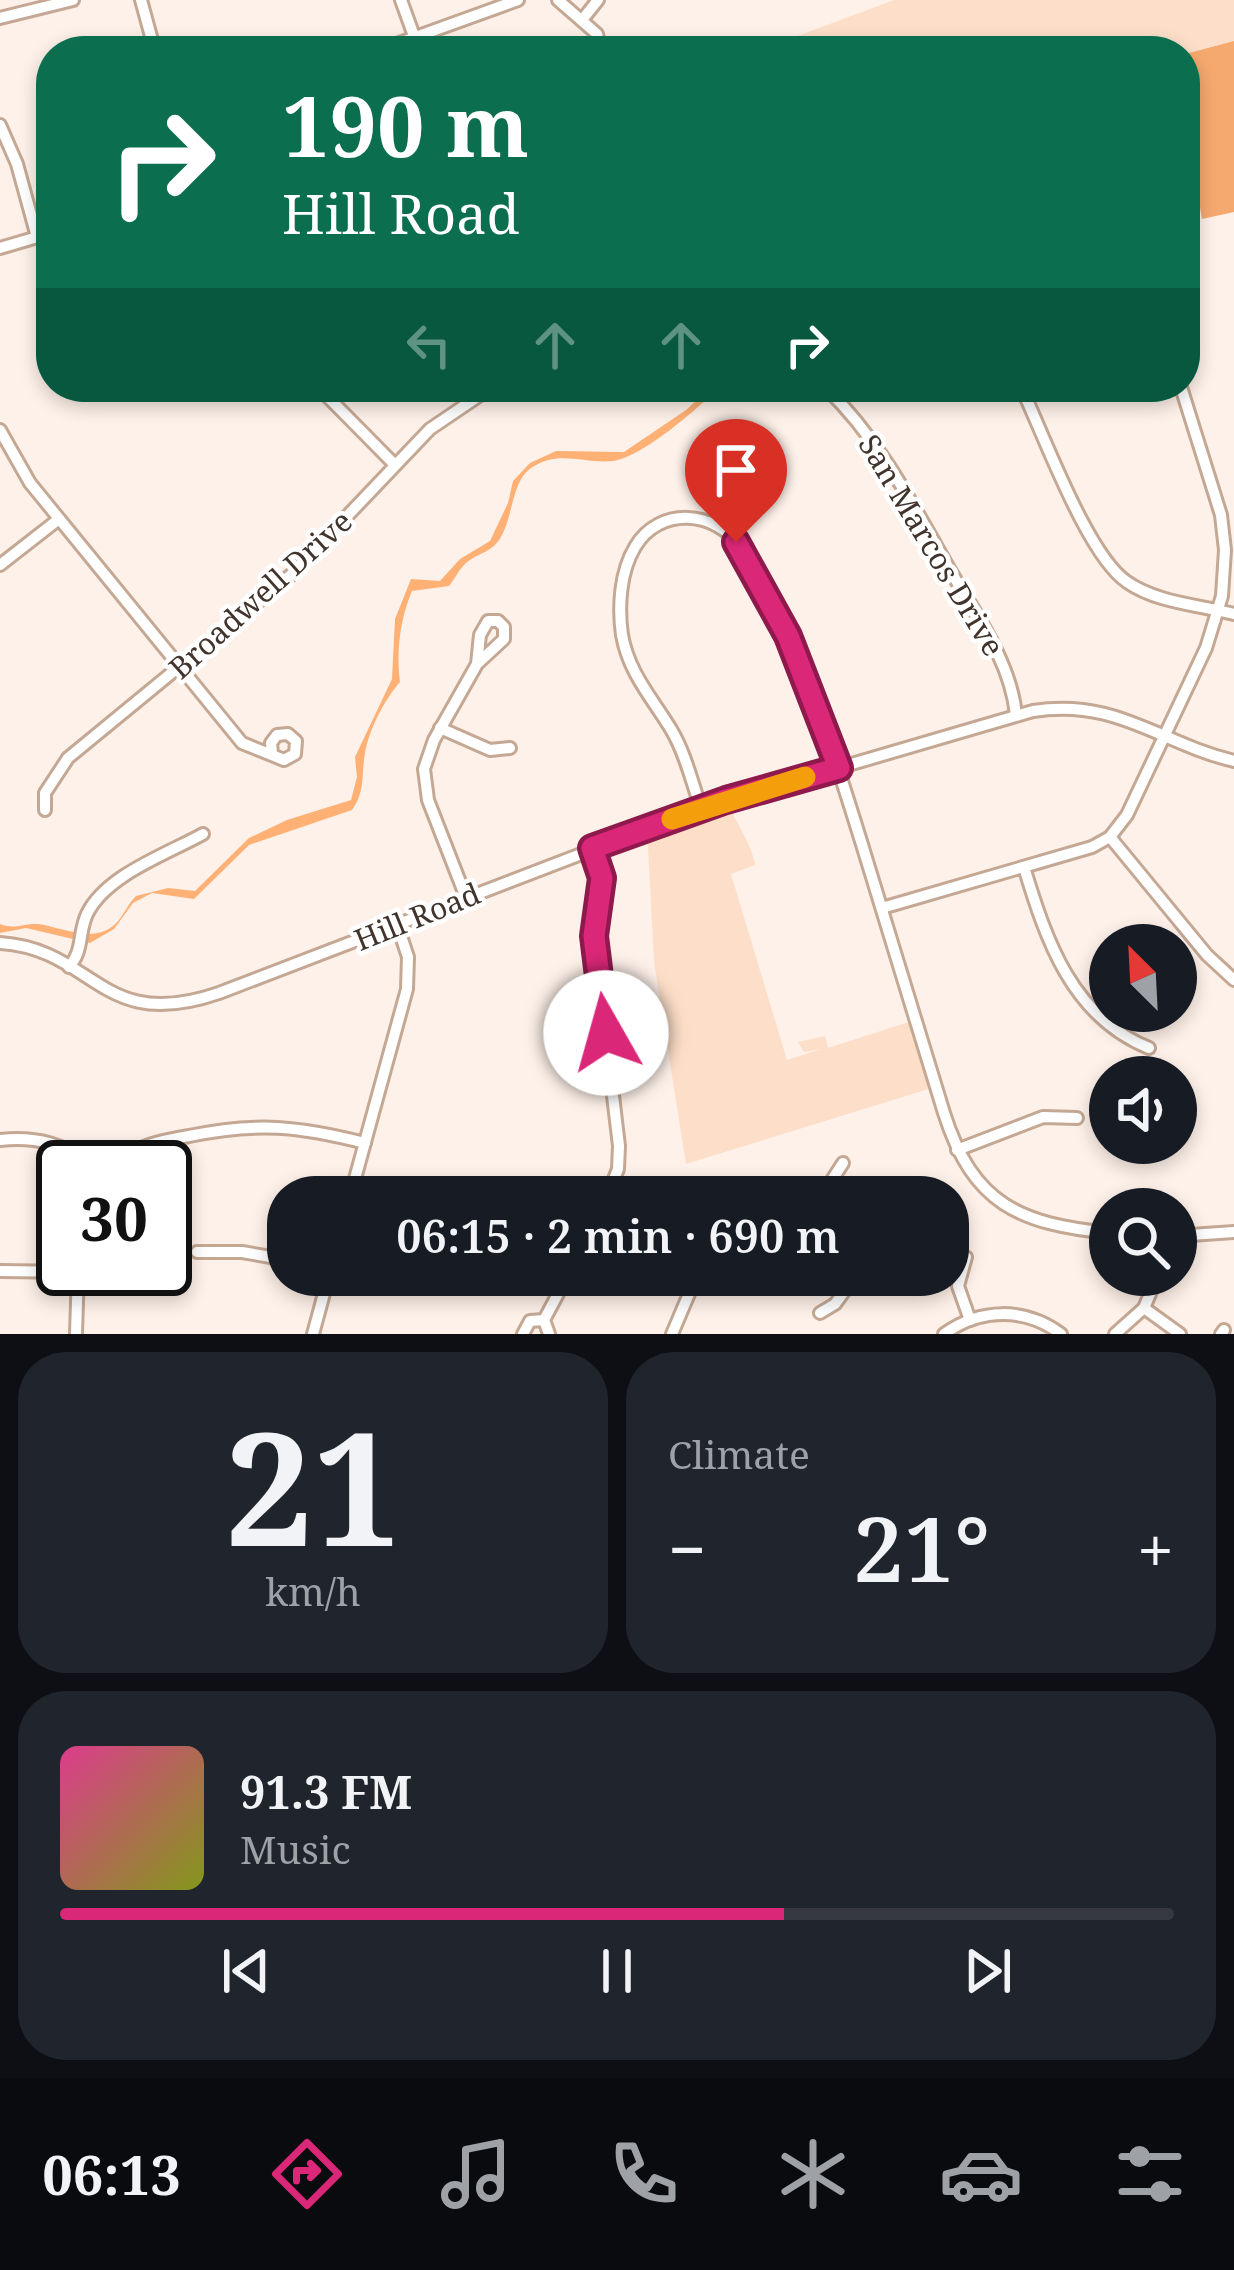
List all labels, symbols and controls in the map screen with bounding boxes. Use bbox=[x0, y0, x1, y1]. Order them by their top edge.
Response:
text: 190 m bbox=[282, 67, 529, 182]
icon: right bbox=[84, 84, 240, 240]
text: Hill Road bbox=[282, 176, 520, 250]
icon: left bbox=[396, 312, 462, 378]
icon: ahead bbox=[522, 312, 588, 378]
icon: ahead bbox=[648, 312, 714, 378]
icon: right bbox=[774, 312, 840, 378]
pin bbox=[685, 419, 787, 542]
street label: San Marcos Drive bbox=[850, 426, 1014, 664]
icon: arrive bbox=[703, 437, 769, 503]
street label: Broadwell Drive bbox=[159, 501, 361, 687]
street label: Hill Road bbox=[348, 872, 486, 960]
north arrow bbox=[1089, 924, 1197, 1032]
map controls bbox=[1089, 924, 1197, 1296]
position arrow bbox=[543, 970, 669, 1096]
button: sound bbox=[1089, 1056, 1197, 1164]
speed limit sign: 30 bbox=[36, 1140, 192, 1296]
button: search bbox=[1089, 1188, 1197, 1296]
text: 06:15 · 2 min · 690 m bbox=[396, 1205, 840, 1266]
text: 21 bbox=[225, 1379, 401, 1592]
text: Climate bbox=[668, 1427, 810, 1480]
text: 21° bbox=[853, 1486, 990, 1608]
text: − bbox=[668, 1503, 706, 1593]
text: + bbox=[1137, 1503, 1174, 1593]
text: km/h bbox=[265, 1564, 361, 1617]
text: 91.3 FM bbox=[240, 1761, 412, 1822]
text: Music bbox=[240, 1822, 351, 1875]
icon: previous bbox=[213, 1938, 279, 2004]
icon: pause bbox=[584, 1938, 650, 2004]
icon: next bbox=[955, 1938, 1021, 2004]
icon: directions bbox=[265, 2132, 349, 2216]
icon: music bbox=[434, 2132, 518, 2216]
icon: phone bbox=[602, 2132, 686, 2216]
icon: climate bbox=[771, 2132, 855, 2216]
icon: car bbox=[939, 2132, 1023, 2216]
icon: filters bbox=[1108, 2132, 1192, 2216]
text: 06:13 bbox=[42, 2137, 181, 2211]

